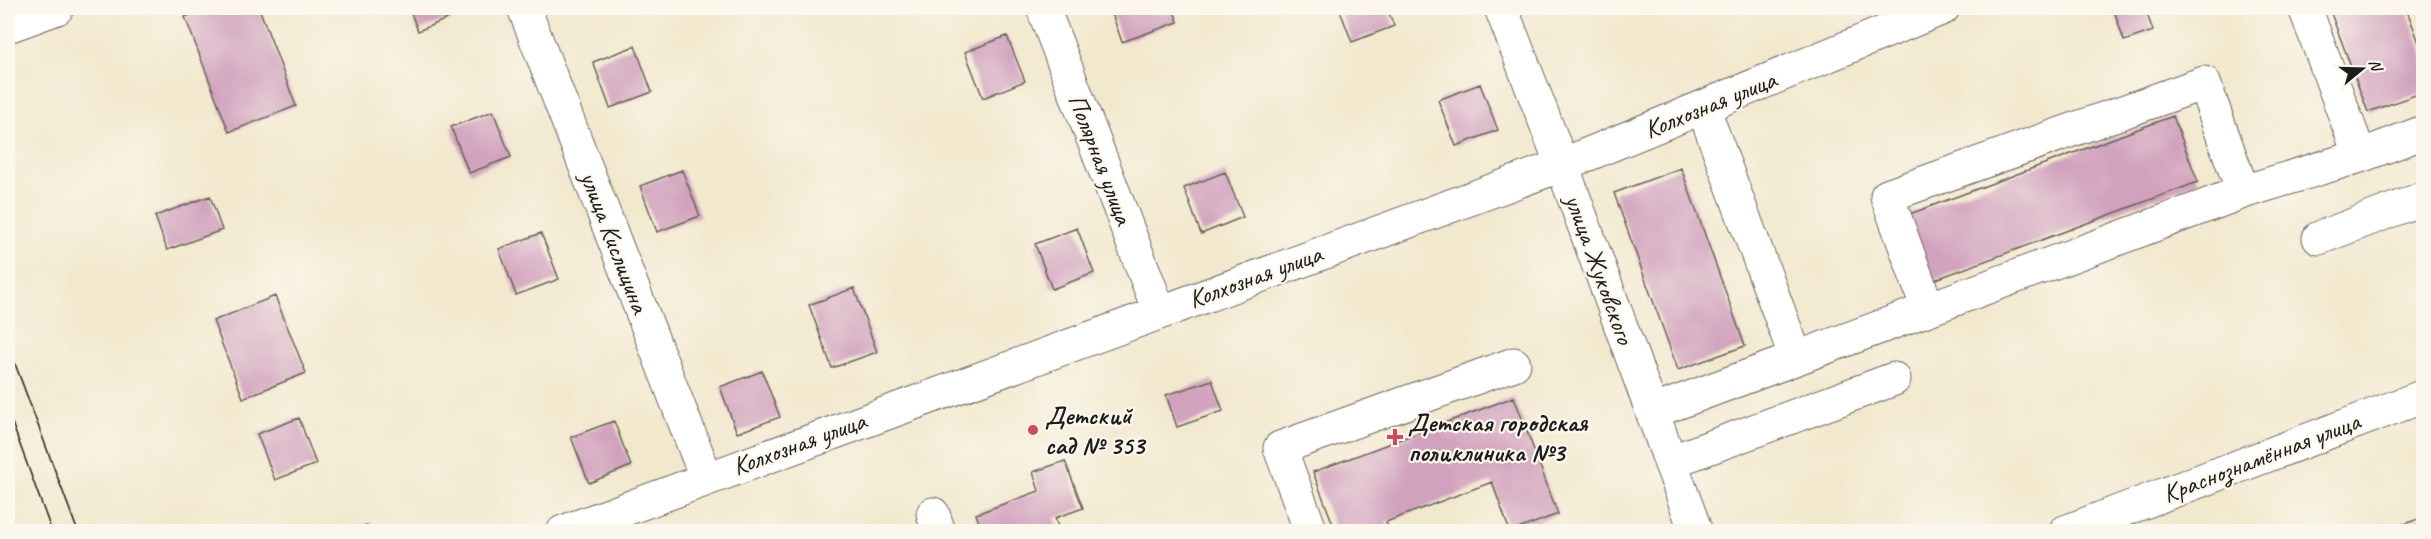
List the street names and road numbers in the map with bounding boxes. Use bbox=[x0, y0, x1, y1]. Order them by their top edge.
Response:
street label: Колхозная улица bbox=[1639, 62, 1783, 146]
street label: Полярная улица bbox=[1061, 89, 1141, 231]
street label: улица Кислицина bbox=[572, 165, 657, 319]
street label: улица Жуковского bbox=[1557, 188, 1642, 350]
street label: Колхозная улица bbox=[1184, 237, 1328, 316]
street label: Колхозная улица bbox=[728, 404, 872, 483]
street label: Краснознамённая улица bbox=[2158, 404, 2366, 511]

